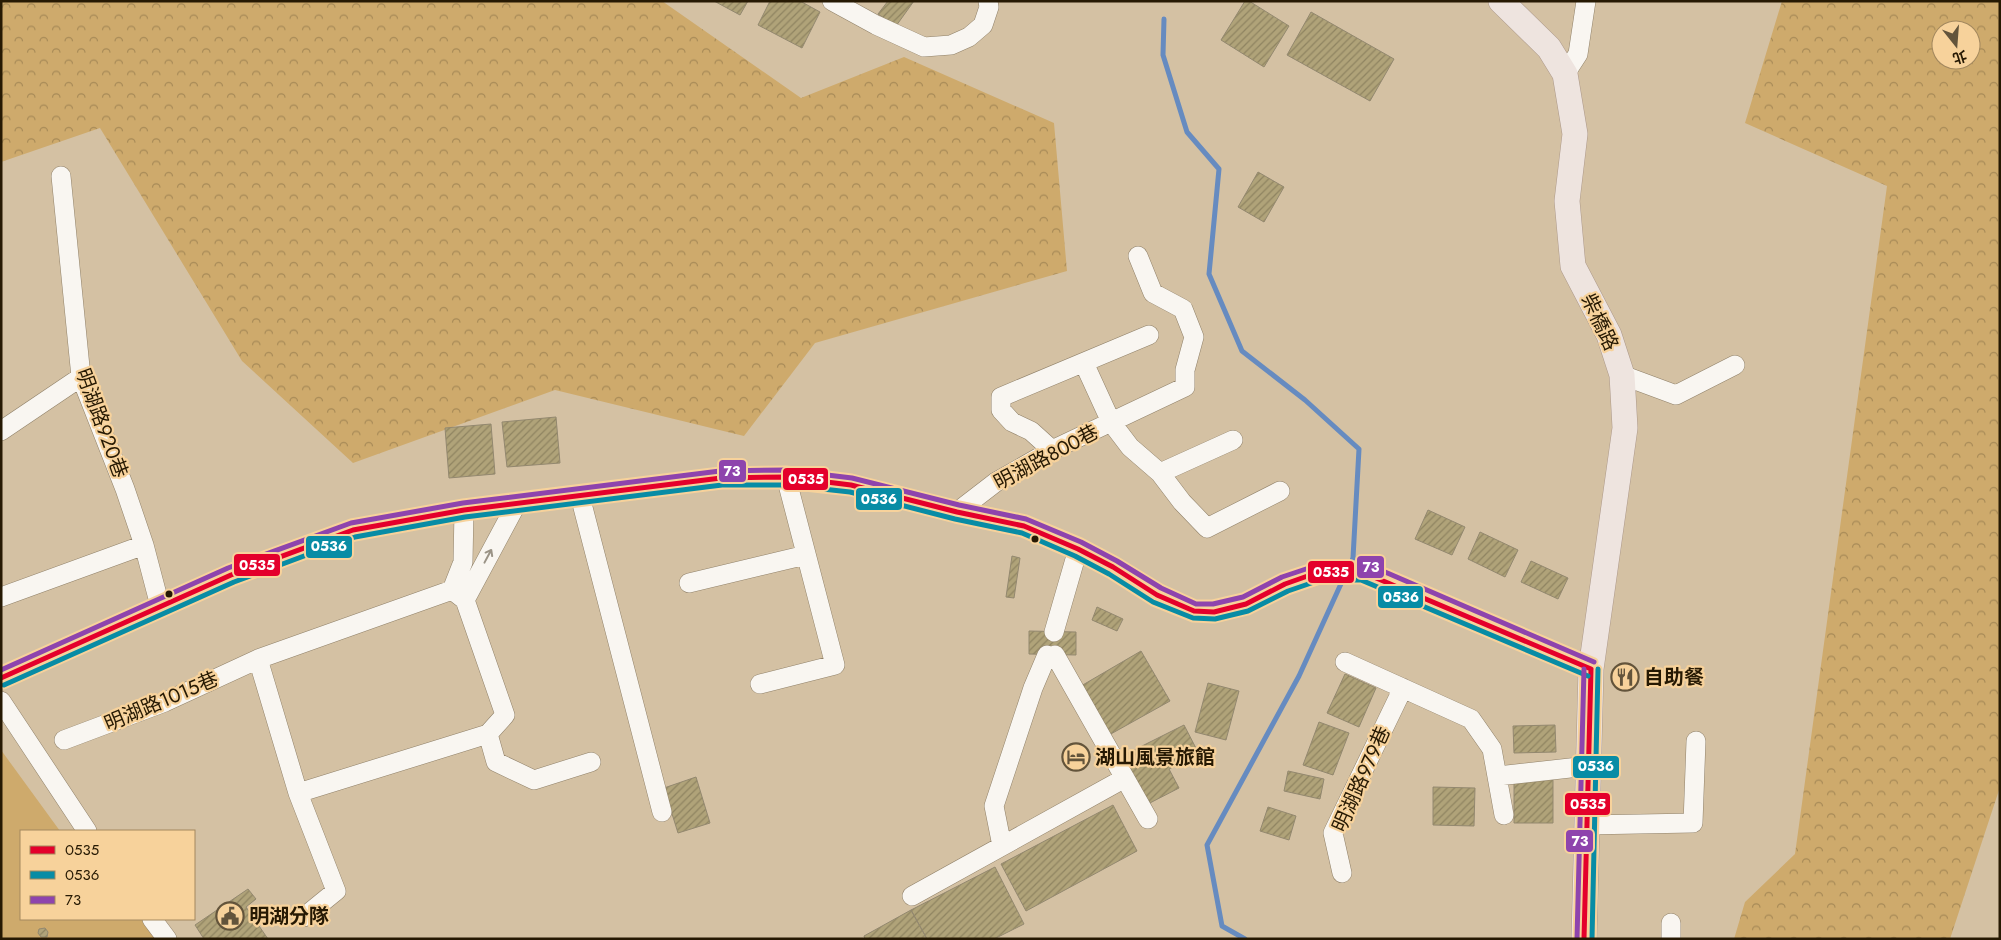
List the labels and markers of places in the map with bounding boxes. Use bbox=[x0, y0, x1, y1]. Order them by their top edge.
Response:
unlabelled marker bbox=[1030, 534, 1040, 544]
unlabelled marker bbox=[164, 589, 174, 599]
restaurant icon: 自助餐 bbox=[1610, 662, 1640, 692]
place label: 自助餐 bbox=[1644, 663, 1704, 692]
hotel icon: 湖山風景旅館 bbox=[1061, 742, 1091, 772]
place label: 湖山風景旅館 bbox=[1095, 743, 1215, 772]
public building icon: 明湖分隊 bbox=[215, 901, 245, 931]
place label: 明湖分隊 bbox=[249, 902, 329, 931]

